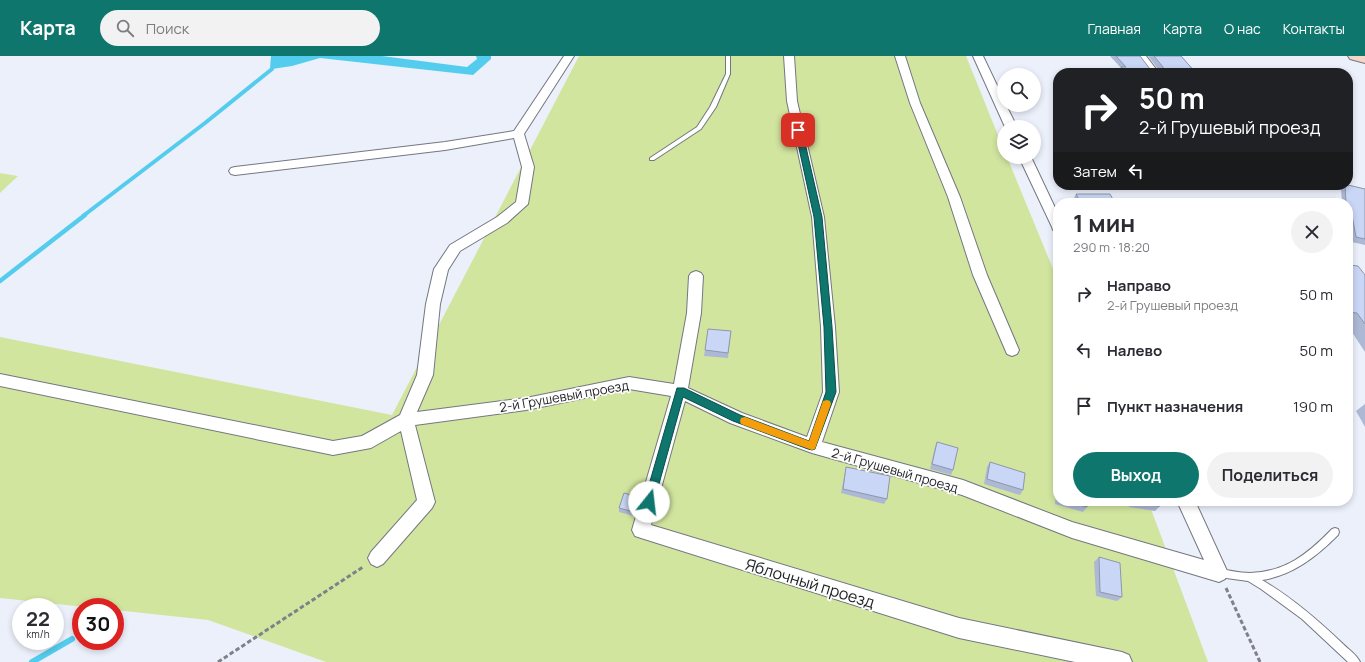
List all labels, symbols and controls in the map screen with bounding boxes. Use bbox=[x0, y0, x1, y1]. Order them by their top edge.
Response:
search box bbox=[100, 10, 380, 46]
text: Карта bbox=[20, 15, 76, 41]
icon: search bbox=[114, 17, 136, 39]
text: Поиск bbox=[146, 18, 189, 39]
text: Главная bbox=[1088, 19, 1141, 38]
text: Карта bbox=[1163, 19, 1202, 38]
text: О нас bbox=[1224, 19, 1261, 38]
text: Контакты bbox=[1283, 19, 1345, 38]
map controls bbox=[997, 68, 1041, 164]
button: search bbox=[997, 68, 1041, 112]
text: 50 m bbox=[1139, 79, 1205, 117]
icon: right bbox=[1073, 84, 1125, 136]
pin bbox=[781, 113, 815, 147]
text: 2-й Грушевый проезд bbox=[1139, 115, 1320, 139]
icon: arrive bbox=[787, 119, 809, 141]
button: layers bbox=[997, 120, 1041, 164]
icon: left bbox=[1125, 160, 1147, 182]
text: Затем bbox=[1073, 161, 1117, 182]
text: 1 мин bbox=[1073, 206, 1135, 239]
button: close bbox=[1291, 211, 1333, 253]
text: 290 m · 18:20 bbox=[1073, 238, 1150, 256]
text: Направо bbox=[1107, 275, 1171, 296]
icon: right bbox=[1073, 283, 1095, 305]
text: 50 m bbox=[1299, 284, 1333, 305]
text: 2-й Грушевый проезд bbox=[1107, 296, 1238, 314]
icon: left bbox=[1073, 339, 1095, 361]
text: Налево bbox=[1107, 340, 1162, 361]
text: 50 m bbox=[1299, 340, 1333, 361]
street label: 2-й Грушевый проезд bbox=[498, 376, 630, 416]
icon: arrive bbox=[1073, 395, 1095, 417]
text: Пункт назначения bbox=[1107, 396, 1243, 417]
text: 190 m bbox=[1293, 396, 1333, 417]
street label: 2-й Грушевый проезд bbox=[830, 443, 961, 497]
button: Выход bbox=[1073, 452, 1199, 498]
button: Поделиться bbox=[1207, 452, 1333, 498]
position arrow bbox=[628, 481, 670, 523]
street label: Яблочный проезд bbox=[743, 553, 878, 613]
speed limit sign: 30 bbox=[72, 598, 124, 650]
text: 22 bbox=[26, 605, 50, 632]
text: km/h bbox=[26, 627, 50, 641]

